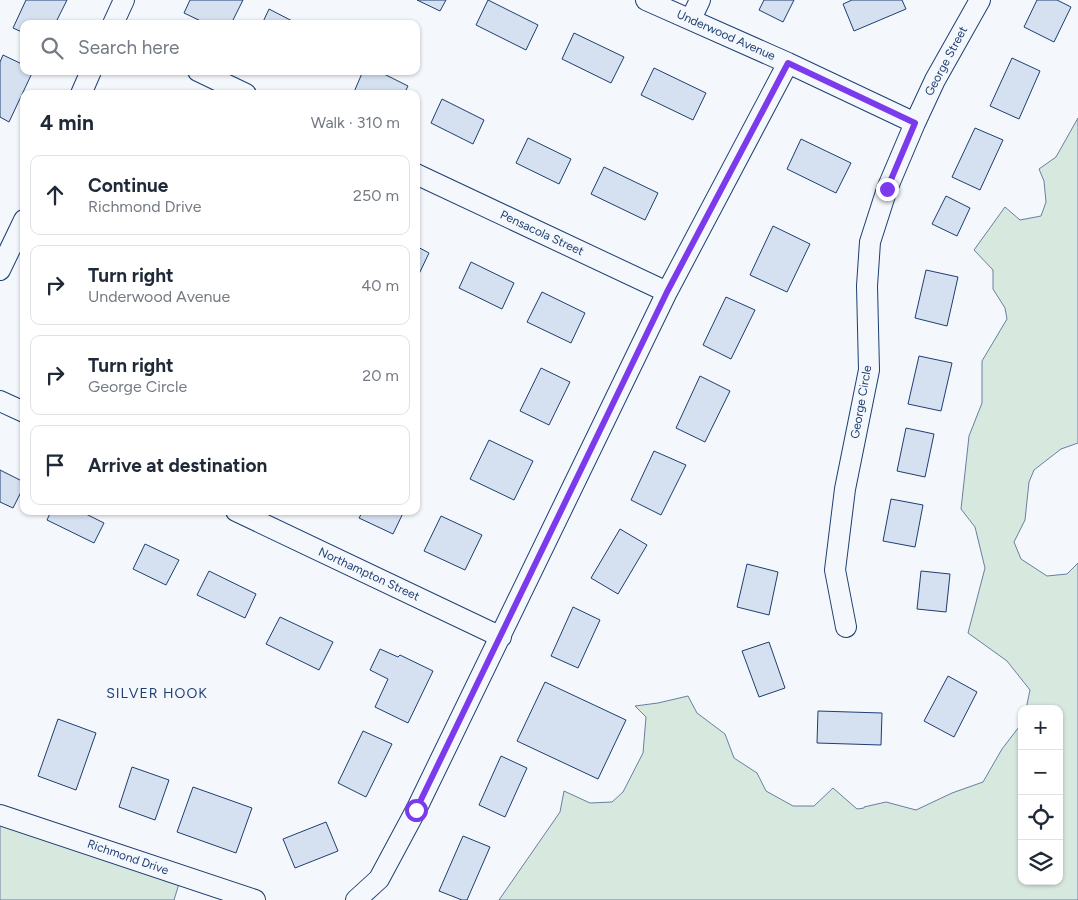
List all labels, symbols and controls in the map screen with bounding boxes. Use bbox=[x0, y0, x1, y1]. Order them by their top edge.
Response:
street label: Underwood Avenue bbox=[674, 7, 778, 63]
search box bbox=[20, 20, 420, 75]
street label: George Street bbox=[922, 23, 970, 98]
icon: search bbox=[38, 34, 66, 62]
text: Search here bbox=[78, 36, 180, 59]
text: 4 min bbox=[40, 110, 94, 135]
text: Walk · 310 m bbox=[311, 113, 400, 132]
text: Continue bbox=[88, 174, 168, 197]
route end bbox=[876, 178, 899, 201]
icon: ahead bbox=[41, 181, 69, 209]
text: 250 m bbox=[353, 186, 399, 205]
text: Richmond Drive bbox=[88, 197, 201, 216]
street label: Pensacola Street bbox=[498, 208, 586, 259]
text: Turn right bbox=[88, 264, 174, 287]
icon: right bbox=[41, 271, 69, 299]
text: 40 m bbox=[361, 276, 399, 295]
text: Underwood Avenue bbox=[88, 287, 230, 306]
text: Turn right bbox=[88, 354, 174, 377]
icon: right bbox=[41, 361, 69, 389]
street label: George Circle bbox=[848, 364, 874, 440]
text: 20 m bbox=[362, 366, 399, 385]
text: George Circle bbox=[88, 377, 187, 396]
icon: arrive bbox=[41, 451, 69, 479]
text: Arrive at destination bbox=[88, 454, 267, 477]
street label: Northampton Street bbox=[316, 544, 422, 604]
district label: SILVER HOOK bbox=[106, 685, 208, 702]
map controls bbox=[1018, 705, 1063, 885]
button: + bbox=[1018, 705, 1063, 750]
button: − bbox=[1018, 750, 1063, 795]
button: locate bbox=[1018, 795, 1063, 840]
route start bbox=[405, 799, 428, 822]
street label: Richmond Drive bbox=[85, 837, 171, 878]
button: layers bbox=[1018, 840, 1063, 885]

